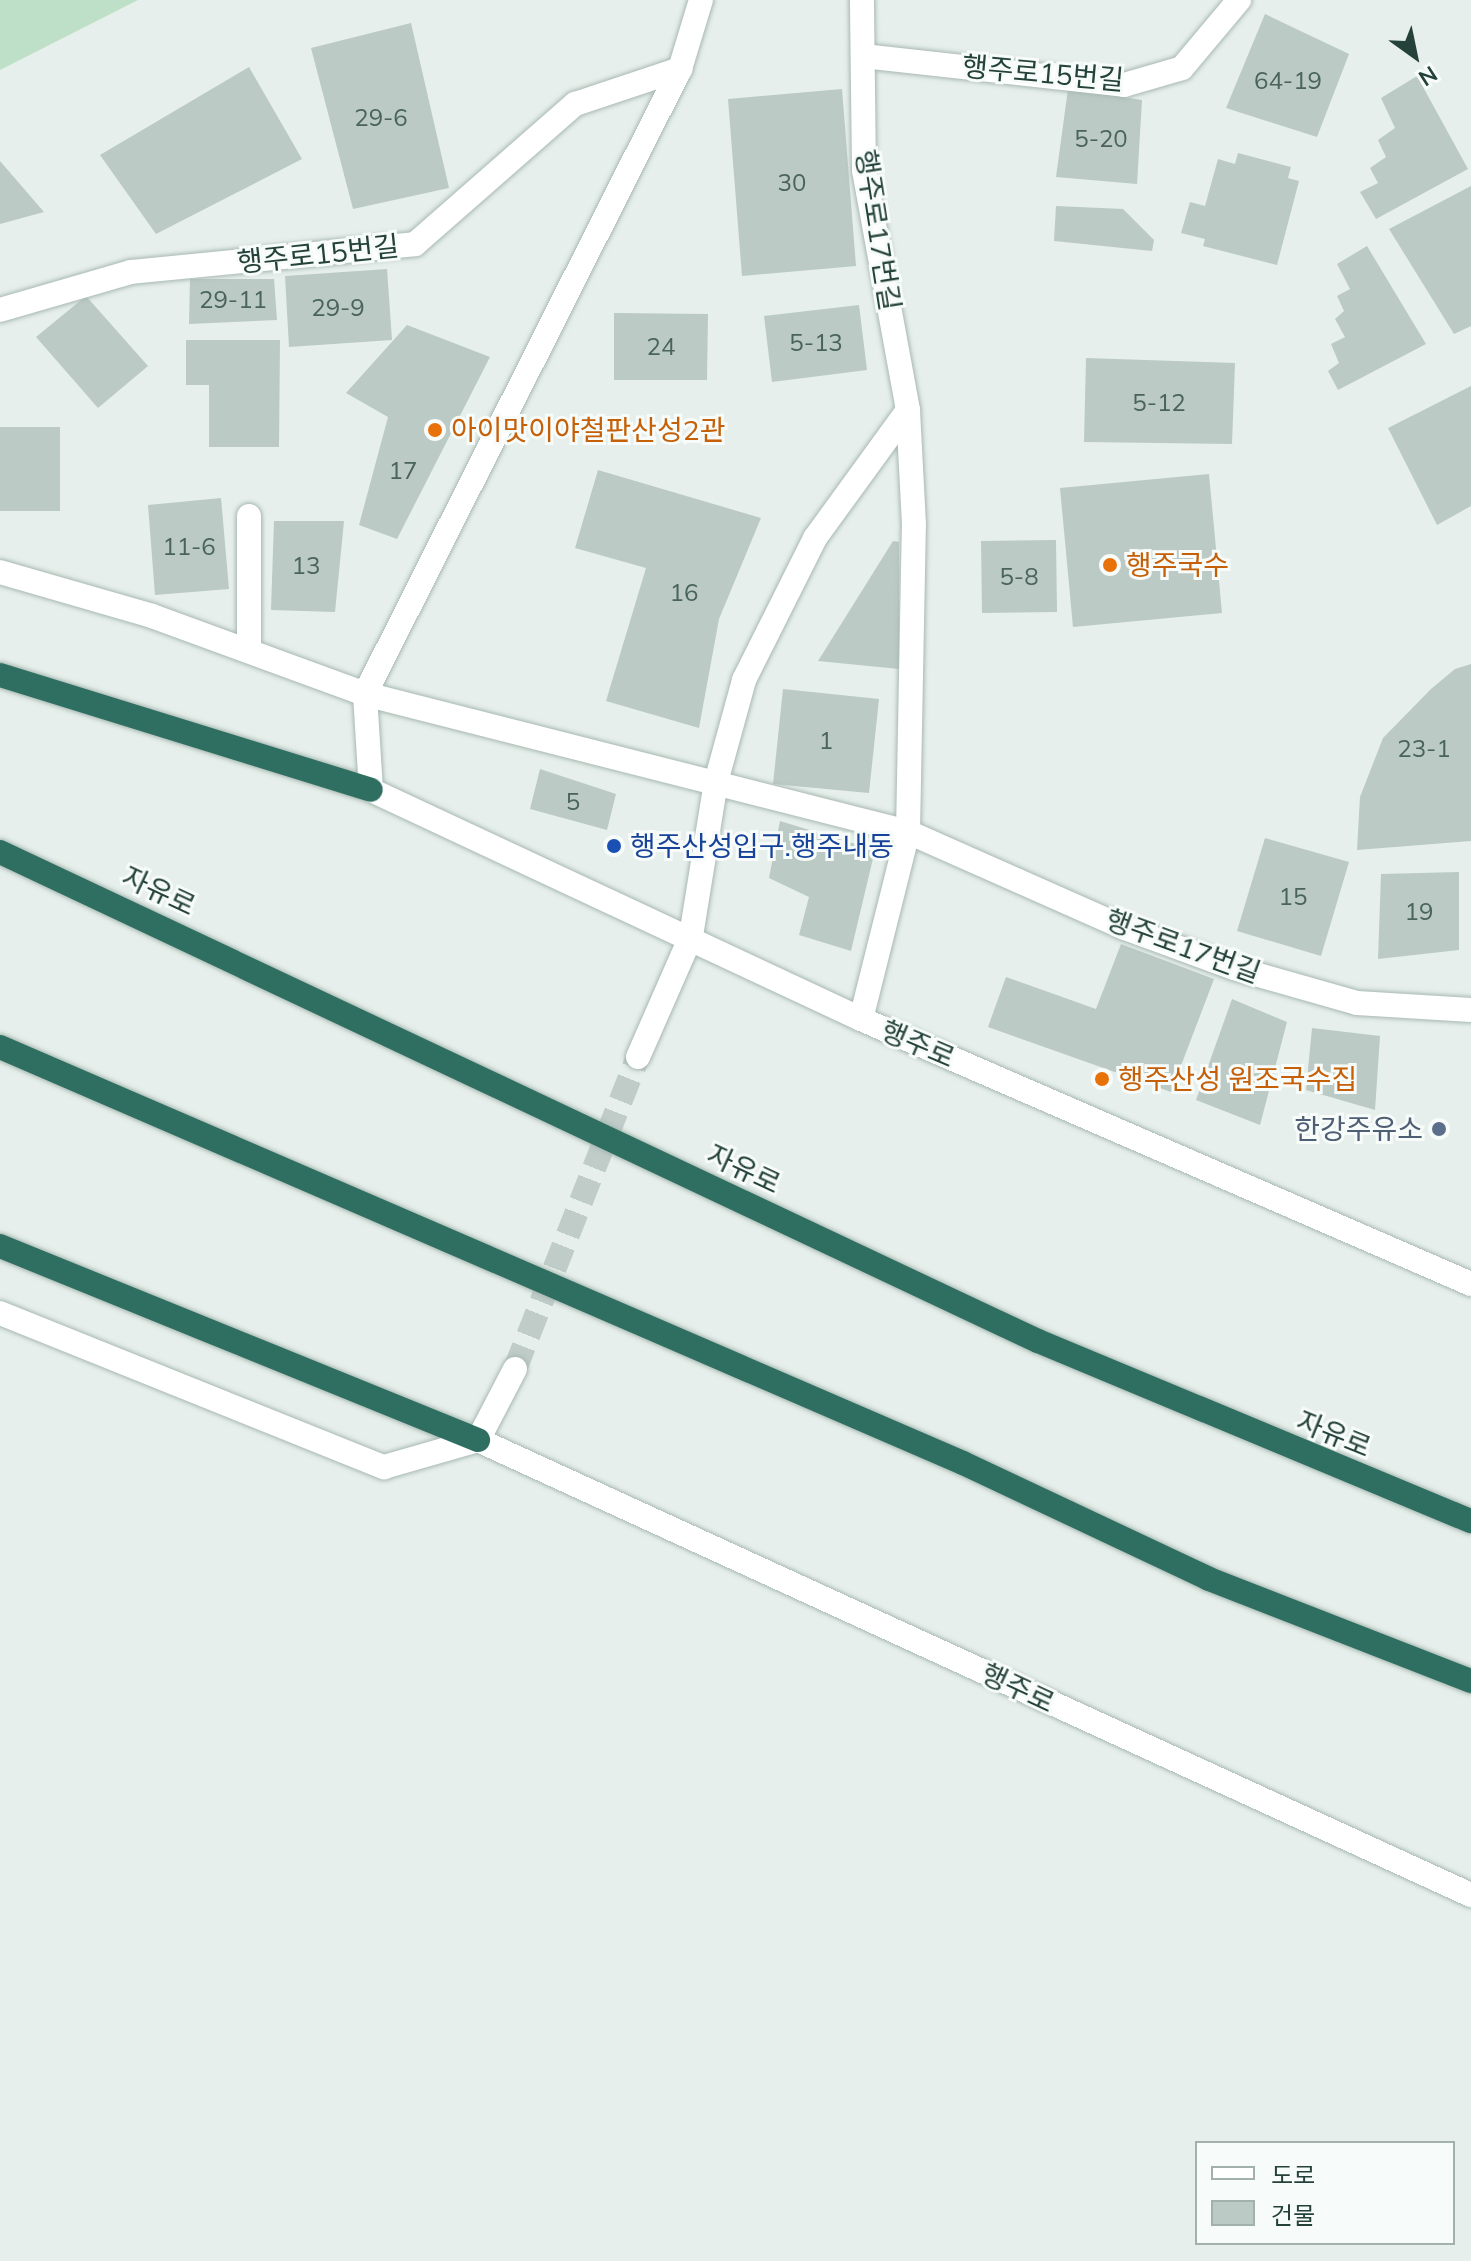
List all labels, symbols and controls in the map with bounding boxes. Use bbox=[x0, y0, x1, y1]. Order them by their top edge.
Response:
north arrow bbox=[1375, 16, 1455, 96]
street label: 행주로15번길 bbox=[961, 49, 1125, 97]
text: N bbox=[1413, 60, 1443, 92]
house number: 64-19 bbox=[1254, 67, 1322, 95]
house number: 29-6 bbox=[354, 104, 408, 132]
house number: 5-20 bbox=[1074, 125, 1128, 153]
street label: 행주로17번길 bbox=[849, 147, 907, 313]
house number: 30 bbox=[778, 169, 806, 197]
street label: 행주로15번길 bbox=[235, 229, 401, 279]
house number: 29-11 bbox=[199, 286, 267, 314]
house number: 29-9 bbox=[311, 294, 365, 322]
house number: 5-13 bbox=[789, 329, 843, 357]
house number: 24 bbox=[647, 333, 675, 361]
house number: 5-12 bbox=[1132, 389, 1186, 417]
place label: 아이맛이야철판산성2관 bbox=[451, 413, 725, 447]
marker: 아이맛이야철판산성2관 bbox=[426, 421, 444, 439]
house number: 17 bbox=[389, 457, 417, 485]
house number: 11-6 bbox=[162, 533, 216, 561]
place label: 행주국수 bbox=[1126, 548, 1229, 582]
house number: 13 bbox=[292, 552, 320, 580]
marker: 행주국수 bbox=[1101, 556, 1119, 574]
house number: 5-8 bbox=[999, 563, 1039, 591]
house number: 16 bbox=[670, 579, 698, 607]
house number: 1 bbox=[819, 727, 833, 755]
house number: 23-1 bbox=[1397, 735, 1451, 763]
house number: 5 bbox=[566, 788, 580, 816]
place label: 행주산성입구.행주내동 bbox=[630, 829, 894, 863]
marker: 행주산성입구.행주내동 bbox=[605, 837, 623, 855]
street label: 자유로 bbox=[117, 859, 201, 923]
house number: 15 bbox=[1279, 883, 1307, 911]
house number: 19 bbox=[1405, 898, 1433, 926]
street label: 행주로17번길 bbox=[1101, 902, 1265, 990]
street label: 행주로 bbox=[876, 1013, 960, 1075]
place label: 행주산성 원조국수집 bbox=[1118, 1062, 1357, 1096]
marker: 행주산성 원조국수집 bbox=[1093, 1070, 1111, 1088]
place label: 한강주유소 bbox=[1294, 1112, 1423, 1146]
marker: 한강주유소 bbox=[1430, 1120, 1448, 1138]
street label: 자유로 bbox=[702, 1137, 786, 1201]
street label: 자유로 bbox=[1292, 1404, 1376, 1464]
street label: 행주로 bbox=[976, 1656, 1060, 1720]
legend bbox=[1195, 2141, 1455, 2245]
text: 도로 bbox=[1271, 2160, 1315, 2190]
text: 건물 bbox=[1271, 2200, 1315, 2230]

